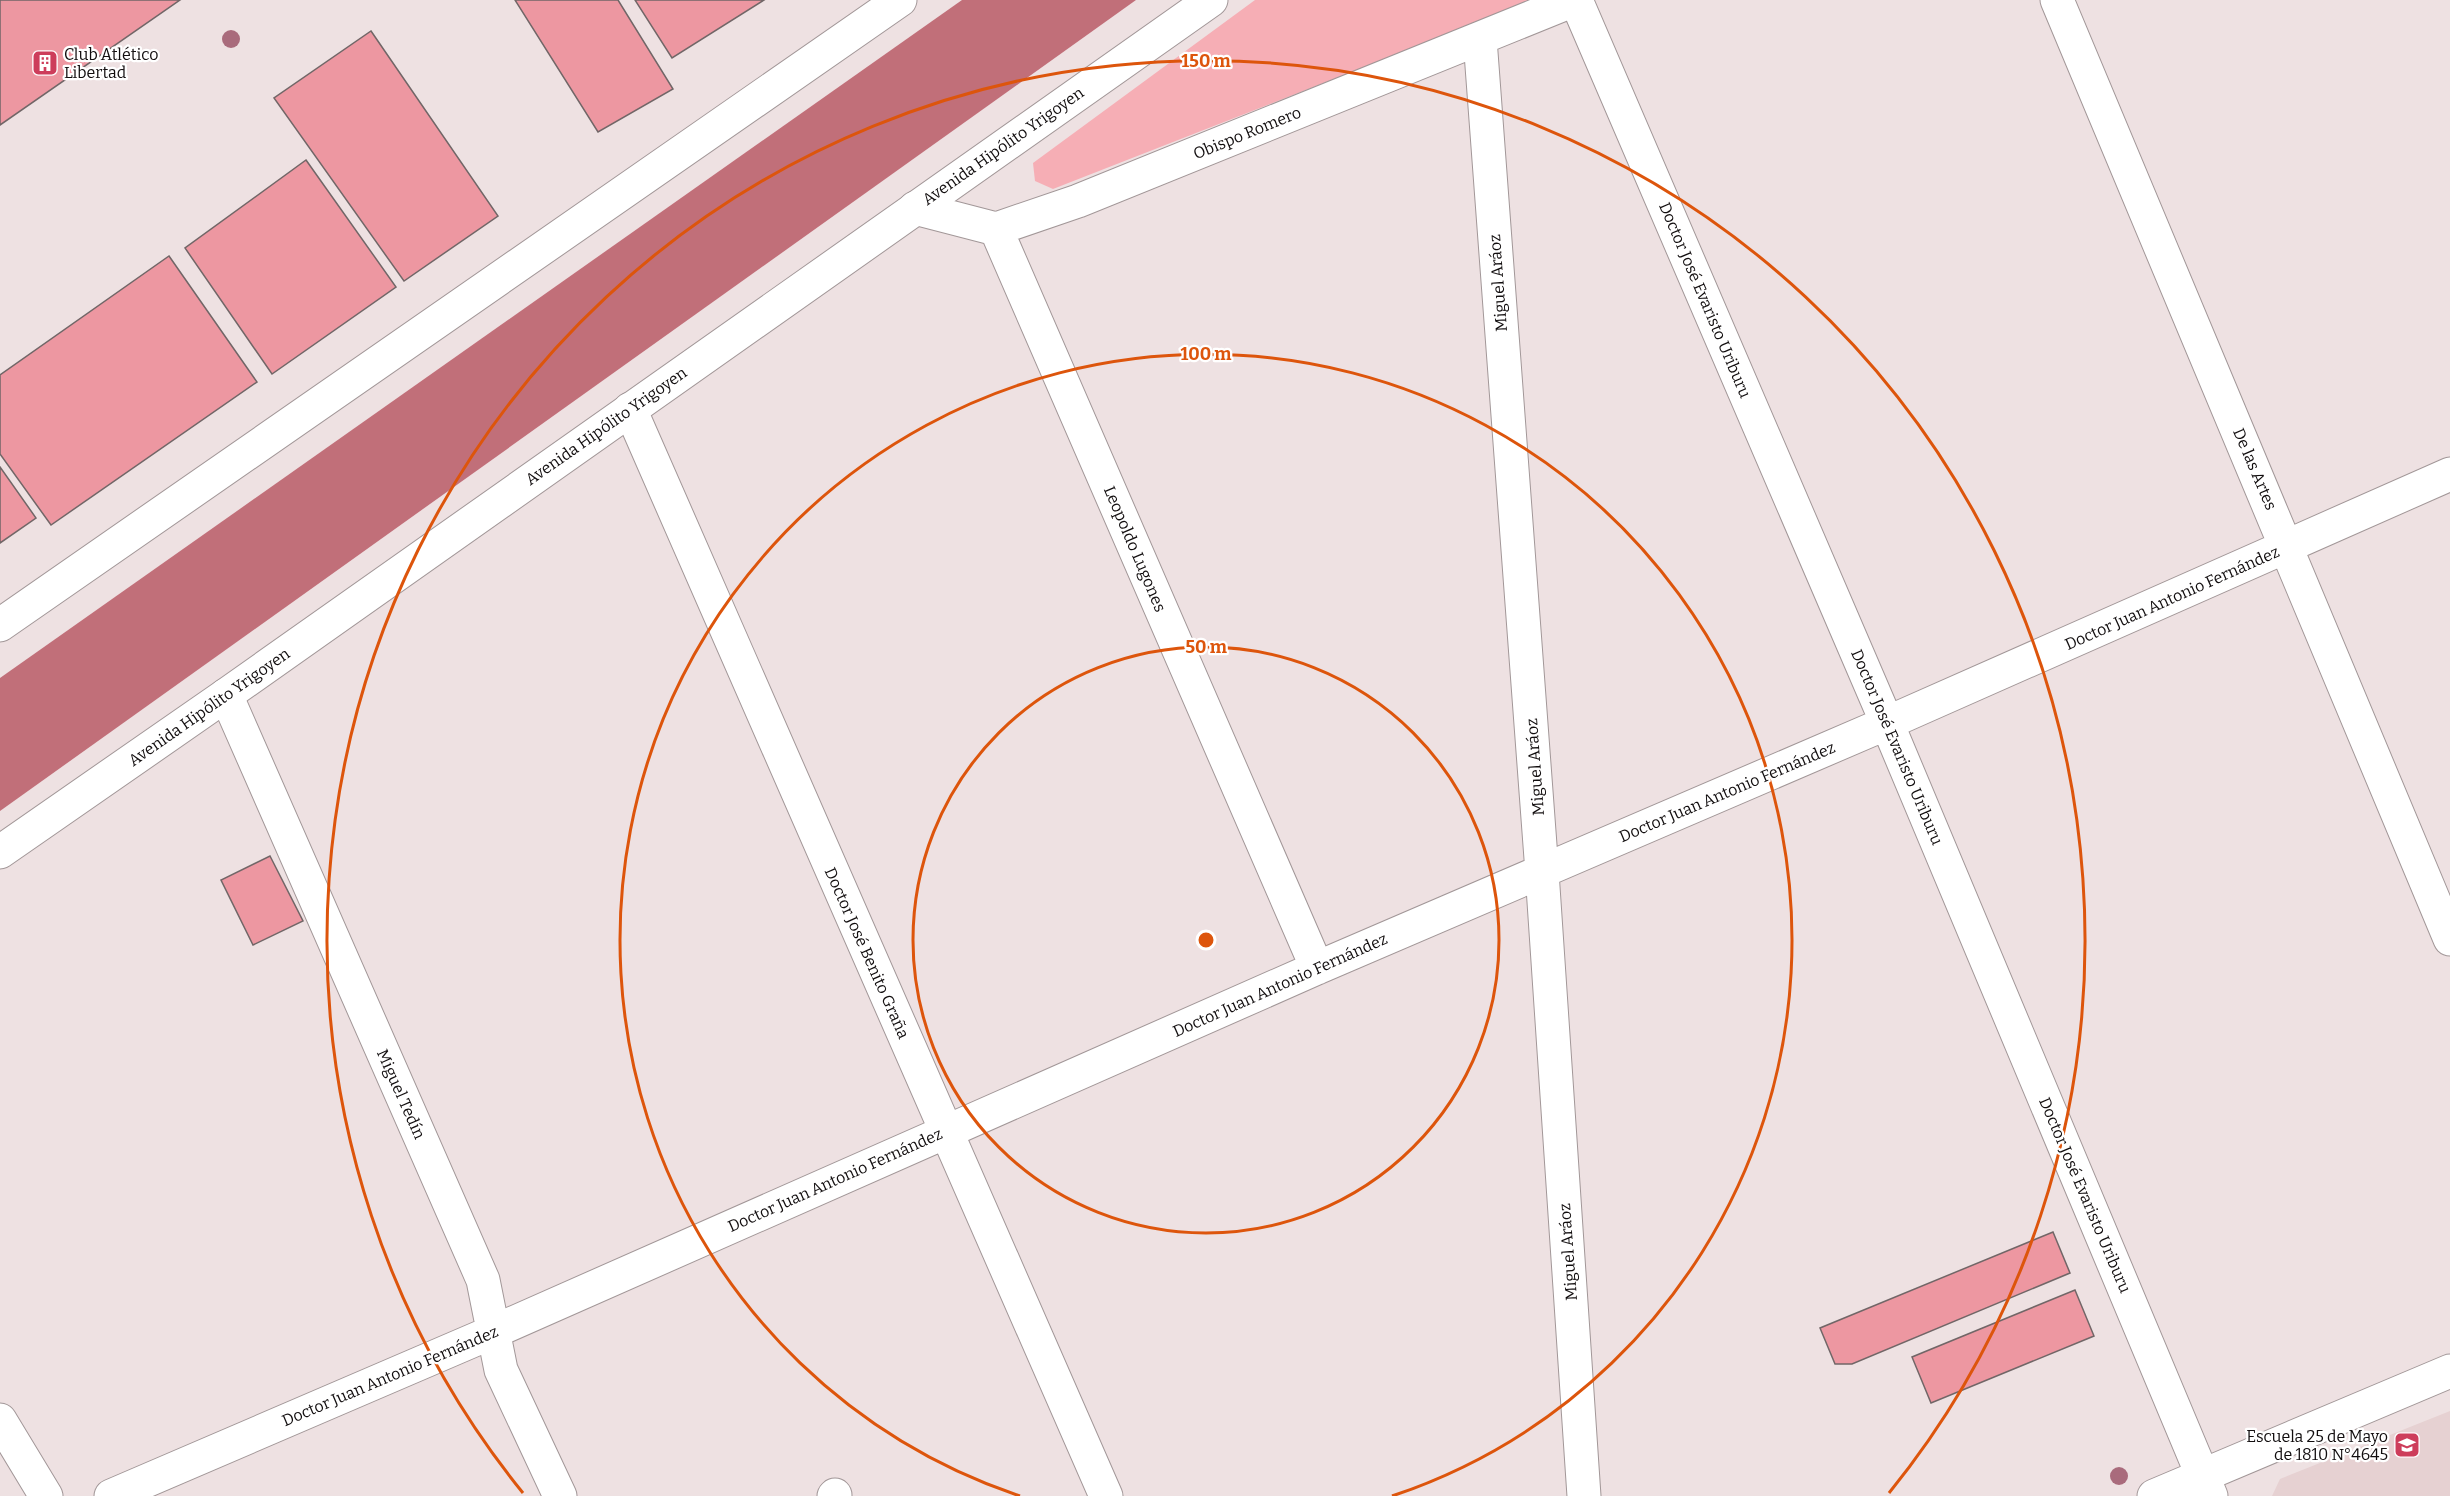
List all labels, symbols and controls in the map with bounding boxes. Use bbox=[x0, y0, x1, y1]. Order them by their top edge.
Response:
place label: Club Atlético Libertad bbox=[64, 45, 158, 82]
building icon: Club Atlético Libertad bbox=[30, 48, 60, 78]
text: 150 m bbox=[1181, 50, 1231, 72]
street label: Avenida Hipólito Yrigoyen bbox=[919, 83, 1087, 209]
street label: Obispo Romero bbox=[1190, 103, 1304, 163]
street label: Doctor José Evaristo Uriburu bbox=[1655, 199, 1755, 401]
street label: Miguel Aráoz bbox=[1485, 233, 1511, 332]
text: 100 m bbox=[1180, 343, 1232, 365]
street label: Avenida Hipólito Yrigoyen bbox=[522, 363, 690, 489]
street label: De las Artes bbox=[2229, 425, 2281, 513]
street label: Leopoldo Lugones bbox=[1100, 483, 1170, 615]
street label: Doctor Juan Antonio Fernández bbox=[2062, 542, 2282, 654]
text: 50 m bbox=[1185, 636, 1227, 658]
street label: Avenida Hipólito Yrigoyen bbox=[125, 644, 293, 770]
street label: Doctor José Evaristo Uriburu bbox=[1847, 646, 1947, 848]
street label: Miguel Aráoz bbox=[1522, 717, 1548, 816]
street label: Doctor Juan Antonio Fernández bbox=[1616, 738, 1838, 846]
street label: Doctor José Benito Graña bbox=[821, 864, 913, 1042]
street label: Doctor Juan Antonio Fernández bbox=[1170, 929, 1390, 1041]
centre of rings bbox=[1196, 930, 1216, 950]
street label: Miguel Tedín bbox=[373, 1046, 429, 1142]
street label: Doctor José Evaristo Uriburu bbox=[2035, 1094, 2135, 1296]
street label: Doctor Juan Antonio Fernández bbox=[725, 1124, 945, 1236]
street label: Miguel Aráoz bbox=[1555, 1202, 1581, 1301]
street label: Doctor Juan Antonio Fernández bbox=[279, 1322, 501, 1430]
place label: Escuela 25 de Mayo de 1810 N°4645 bbox=[2246, 1427, 2388, 1464]
school or university icon: Escuela 25 de Mayo de 1810 N°4645 bbox=[2392, 1430, 2422, 1460]

